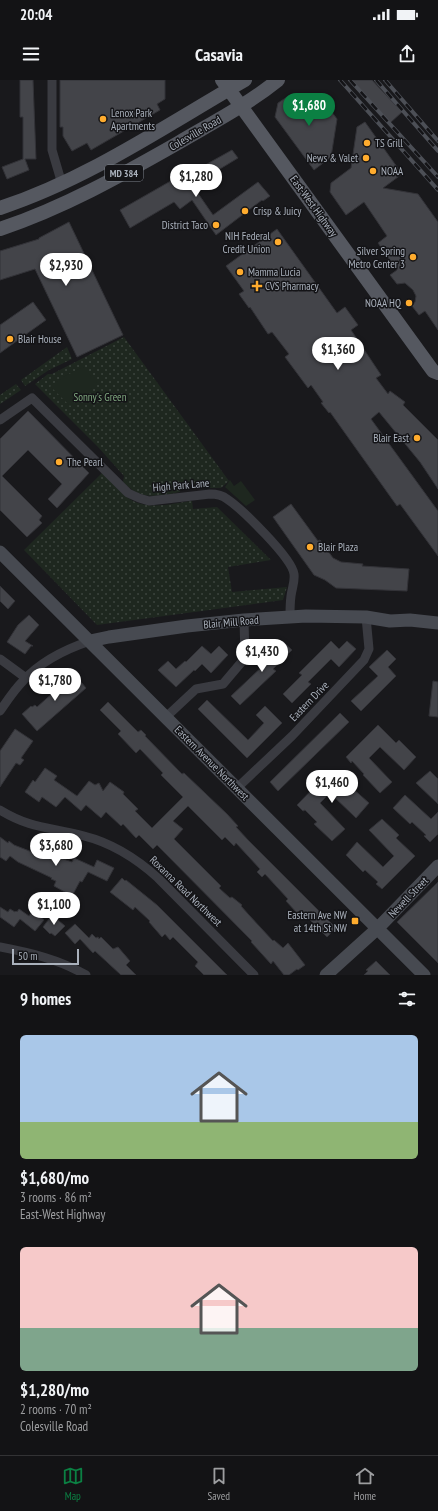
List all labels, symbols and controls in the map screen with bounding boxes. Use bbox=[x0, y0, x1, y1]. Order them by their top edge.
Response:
text: 20:04 bbox=[20, 5, 52, 24]
icon: menu bbox=[20, 43, 42, 65]
text: Casavia bbox=[195, 43, 243, 66]
icon: share bbox=[396, 43, 418, 65]
pin: $1,680 bbox=[276, 93, 342, 127]
text: $1,680 bbox=[292, 97, 326, 114]
place label: Lenox Park Apartments bbox=[111, 106, 155, 133]
street label: Colesville Road bbox=[167, 112, 224, 153]
marker: Lenox Park Apartments bbox=[98, 114, 108, 124]
place label: TS Grill bbox=[375, 136, 403, 150]
marker: TS Grill bbox=[362, 138, 372, 148]
place label: News & Valet bbox=[307, 151, 358, 165]
marker: News & Valet bbox=[361, 153, 371, 163]
pin: $1,280 bbox=[163, 164, 229, 198]
place label: NOAA bbox=[381, 164, 404, 178]
road number: MD 384 bbox=[105, 165, 143, 181]
marker: NOAA bbox=[368, 166, 378, 176]
text: $1,280 bbox=[179, 168, 213, 185]
street label: East-West Highway bbox=[287, 173, 341, 240]
place label: Crisp & Juicy bbox=[253, 204, 302, 218]
marker: Crisp & Juicy bbox=[240, 206, 250, 216]
place label: District Taco bbox=[162, 218, 208, 232]
marker: District Taco bbox=[211, 220, 221, 230]
place label: NIH Federal Credit Union bbox=[223, 229, 270, 256]
marker: NIH Federal Credit Union bbox=[273, 237, 283, 247]
place label: Silver Spring Metro Center 3 bbox=[348, 244, 405, 271]
marker: Silver Spring Metro Center 3 bbox=[408, 252, 418, 262]
pin: $2,930 bbox=[33, 253, 99, 287]
text: $2,930 bbox=[49, 257, 83, 274]
place label: Mamma Lucia bbox=[248, 265, 300, 279]
marker: Mamma Lucia bbox=[235, 267, 245, 277]
place label: CVS Pharmacy bbox=[265, 279, 319, 293]
marker: CVS Pharmacy bbox=[252, 281, 262, 291]
place label: NOAA HQ bbox=[365, 296, 402, 310]
marker: NOAA HQ bbox=[404, 298, 414, 308]
place label: Blair House bbox=[18, 332, 62, 346]
marker: Blair House bbox=[5, 334, 15, 344]
pin: $1,360 bbox=[305, 337, 371, 371]
text: $1,360 bbox=[321, 341, 355, 358]
park label: Sonny's Green bbox=[74, 390, 127, 404]
place label: Blair East bbox=[373, 431, 409, 445]
marker: Blair East bbox=[412, 433, 422, 443]
place label: The Pearl bbox=[67, 455, 103, 469]
marker: The Pearl bbox=[54, 457, 64, 467]
street label: High Park Lane bbox=[152, 476, 210, 494]
place label: Blair Plaza bbox=[318, 540, 358, 554]
marker: Blair Plaza bbox=[305, 542, 315, 552]
street label: Blair Mill Road bbox=[203, 613, 259, 631]
pin: $1,430 bbox=[229, 639, 295, 673]
text: $1,430 bbox=[245, 643, 279, 660]
pin: $1,780 bbox=[22, 668, 88, 702]
text: $1,780 bbox=[38, 672, 72, 689]
street label: Eastern Drive bbox=[286, 678, 332, 724]
street label: Eastern Avenue Northwest bbox=[172, 723, 252, 803]
pin: $1,460 bbox=[299, 770, 365, 804]
text: $1,460 bbox=[315, 774, 349, 791]
pin: $3,680 bbox=[23, 833, 89, 867]
text: $3,680 bbox=[39, 837, 73, 854]
street label: Roxanna Road Northwest bbox=[147, 853, 225, 929]
street label: Newell Street bbox=[385, 874, 431, 920]
pin: $1,100 bbox=[21, 892, 87, 926]
text: $1,100 bbox=[37, 896, 71, 913]
place label: Eastern Ave NW at 14th St NW bbox=[287, 908, 348, 935]
marker: Eastern Ave NW at 14th St NW bbox=[350, 916, 360, 926]
scale bar bbox=[12, 947, 79, 966]
text: 50 m bbox=[18, 949, 37, 963]
text: 9 homes bbox=[20, 988, 71, 1010]
icon: filters bbox=[396, 988, 418, 1010]
icon: home bbox=[183, 1061, 255, 1133]
text: $1,680/mo bbox=[20, 1167, 89, 1189]
text: 3 rooms · 86 m² bbox=[20, 1189, 92, 1206]
text: East-West Highway bbox=[20, 1206, 105, 1223]
icon: home bbox=[183, 1273, 255, 1345]
text: $1,280/mo bbox=[20, 1379, 89, 1401]
text: 2 rooms · 70 m² bbox=[20, 1401, 92, 1418]
text: Colesville Road bbox=[20, 1418, 88, 1435]
tab: Map bbox=[62, 1465, 84, 1503]
tab: Saved bbox=[207, 1465, 230, 1503]
tab: Home bbox=[354, 1465, 376, 1503]

